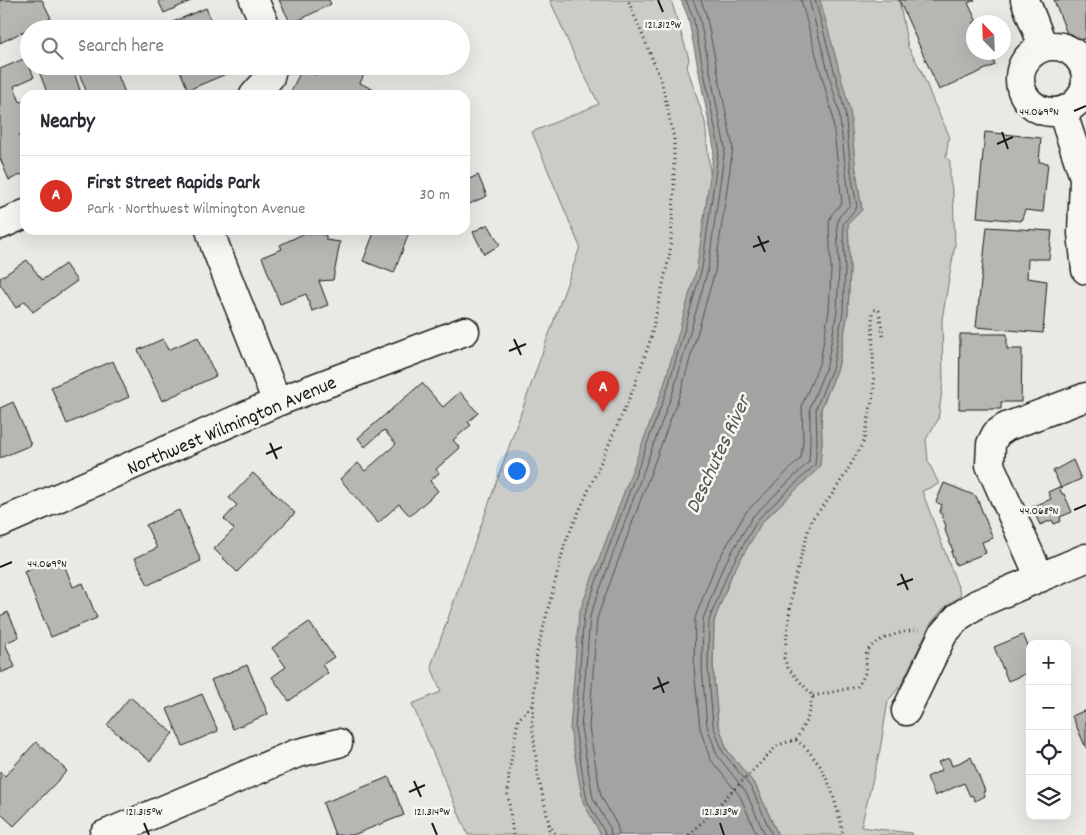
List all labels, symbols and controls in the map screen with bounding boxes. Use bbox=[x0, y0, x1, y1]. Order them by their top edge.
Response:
north arrow bbox=[966, 15, 1011, 60]
text: 121.312°W bbox=[645, 17, 681, 34]
search box bbox=[20, 20, 470, 75]
icon: search bbox=[38, 34, 66, 62]
text: Search here bbox=[78, 34, 164, 61]
text: 44.069°N bbox=[1019, 104, 1059, 121]
text: Nearby bbox=[40, 108, 95, 138]
text: First Street Rapids Park bbox=[87, 171, 260, 198]
text: A bbox=[52, 184, 60, 207]
text: 30 m bbox=[420, 184, 450, 207]
text: Park · Northwest Wilmington Avenue bbox=[87, 198, 305, 221]
street label: Northwest Wilmington Avenue bbox=[123, 370, 341, 484]
pin: A bbox=[587, 371, 619, 412]
water label: Deschutes River bbox=[679, 390, 761, 519]
your location bbox=[504, 458, 530, 484]
text: 44.068°N bbox=[1020, 503, 1059, 520]
text: 44.069°N bbox=[27, 556, 67, 573]
map controls bbox=[1026, 640, 1071, 820]
button: + bbox=[1026, 640, 1071, 685]
button: − bbox=[1026, 685, 1071, 730]
button: locate bbox=[1026, 730, 1071, 775]
button: layers bbox=[1026, 775, 1071, 820]
text: 121.315°W bbox=[126, 804, 162, 821]
text: 121.314°W bbox=[414, 804, 450, 821]
text: 121.313°W bbox=[702, 804, 738, 821]

